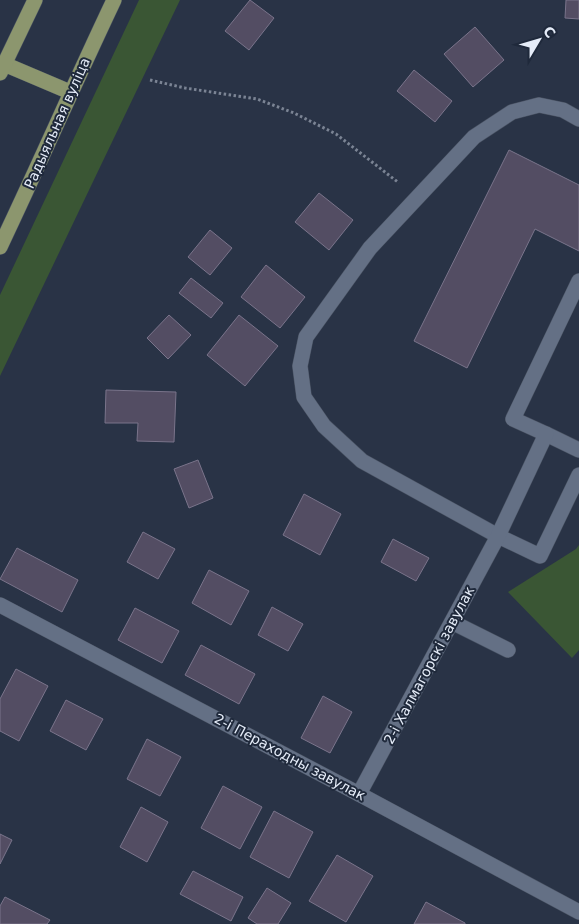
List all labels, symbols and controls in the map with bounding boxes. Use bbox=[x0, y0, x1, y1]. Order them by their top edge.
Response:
north arrow bbox=[514, 15, 564, 65]
text: С bbox=[540, 23, 559, 41]
street label: Радыяльная вуліца bbox=[21, 55, 93, 191]
street label: 2-і Халмагорскі завулак bbox=[381, 583, 477, 747]
street label: 2-і Пераходны завулак bbox=[212, 710, 368, 804]

